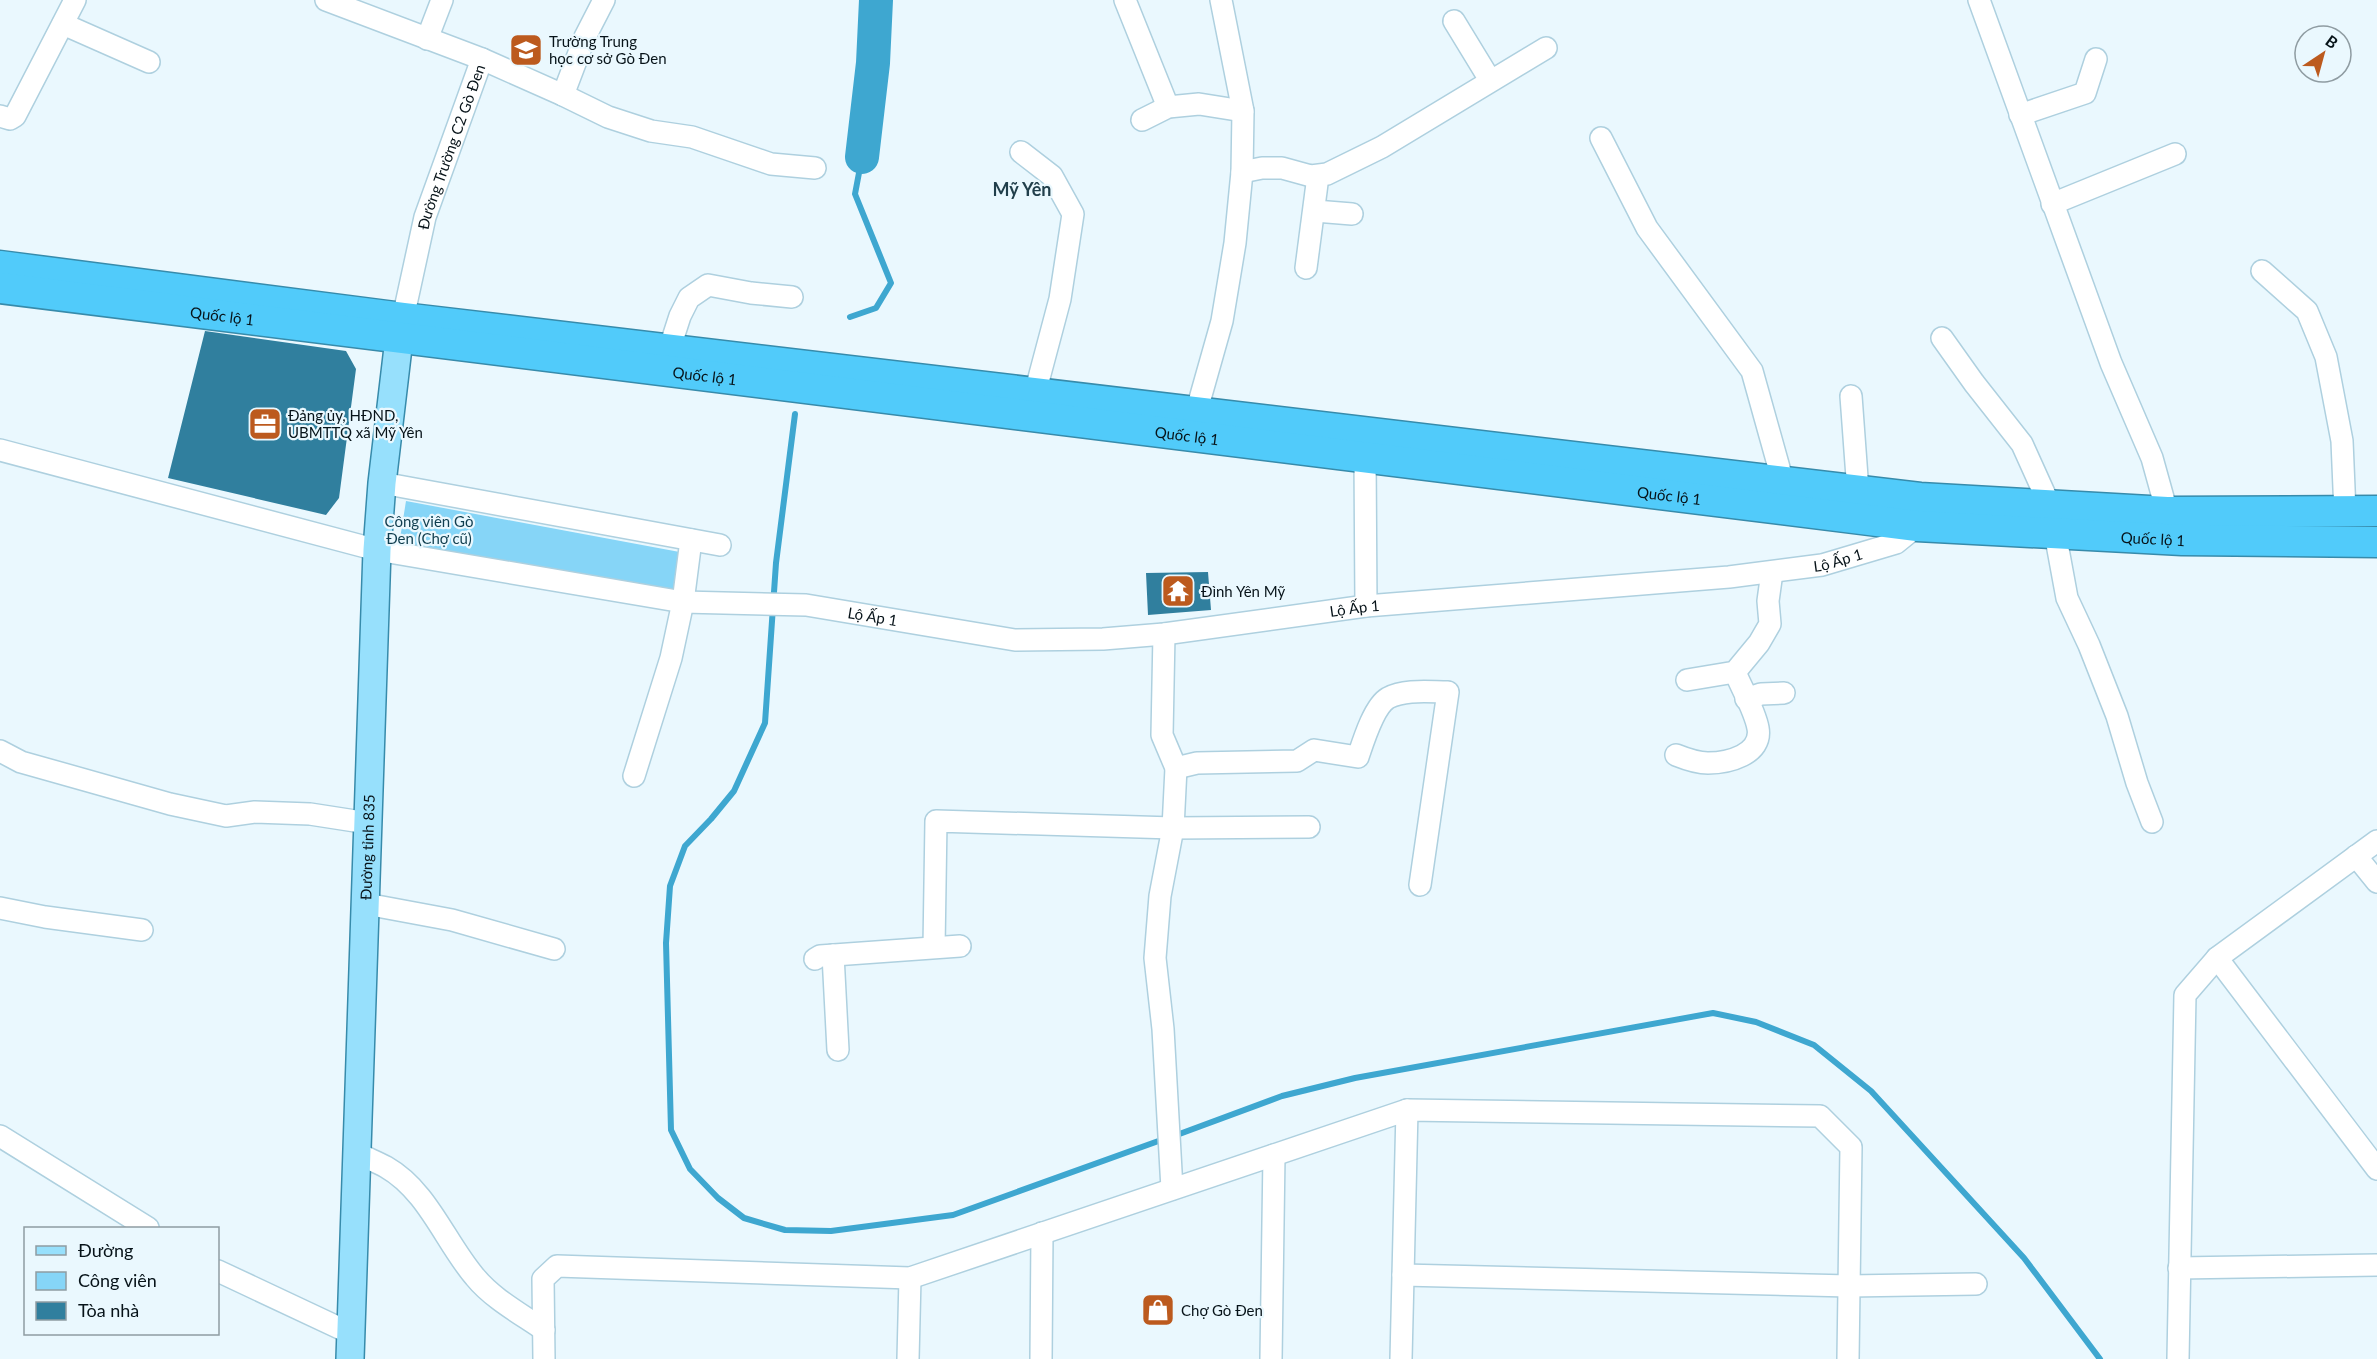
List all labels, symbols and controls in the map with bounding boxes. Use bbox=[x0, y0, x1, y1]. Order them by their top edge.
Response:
north arrow bbox=[2293, 24, 2353, 84]
text: B bbox=[2322, 31, 2342, 52]
school or university icon: Trường Trung học cơ sở Gò Đen bbox=[508, 32, 544, 68]
place label: Trường Trung học cơ sở Gò Đen bbox=[549, 32, 667, 67]
street label: Đường Trường C2 Gò Đen bbox=[414, 62, 488, 231]
district label: Mỹ Yên bbox=[993, 178, 1051, 200]
street label: Quốc lộ 1 bbox=[189, 303, 255, 328]
street label: Quốc lộ 1 bbox=[672, 363, 738, 388]
office icon: Đảng ủy, HĐND, UBMTTQ xã Mỹ Yên bbox=[247, 406, 283, 442]
place label: Đảng ủy, HĐND, UBMTTQ xã Mỹ Yên bbox=[288, 406, 423, 441]
street label: Quốc lộ 1 bbox=[1154, 422, 1220, 448]
street label: Quốc lộ 1 bbox=[1636, 482, 1702, 508]
park label: Công viên Gò Đen (Chợ cũ) bbox=[385, 512, 473, 547]
street label: Quốc lộ 1 bbox=[2120, 528, 2186, 549]
street label: Lộ Ấp 1 bbox=[1812, 545, 1864, 575]
temple icon: Đình Yên Mỹ bbox=[1160, 573, 1196, 609]
place label: Đình Yên Mỹ bbox=[1201, 582, 1286, 600]
street label: Lộ Ấp 1 bbox=[1329, 596, 1380, 620]
street label: Lộ Ấp 1 bbox=[846, 603, 899, 629]
street label: Đường tỉnh 835 bbox=[356, 794, 378, 900]
legend bbox=[24, 1227, 219, 1335]
text: Đường bbox=[78, 1239, 133, 1261]
text: Công viên bbox=[78, 1269, 157, 1291]
shop icon: Chợ Gò Đen bbox=[1140, 1292, 1176, 1328]
text: Tòa nhà bbox=[78, 1299, 139, 1321]
place label: Chợ Gò Đen bbox=[1181, 1301, 1263, 1319]

